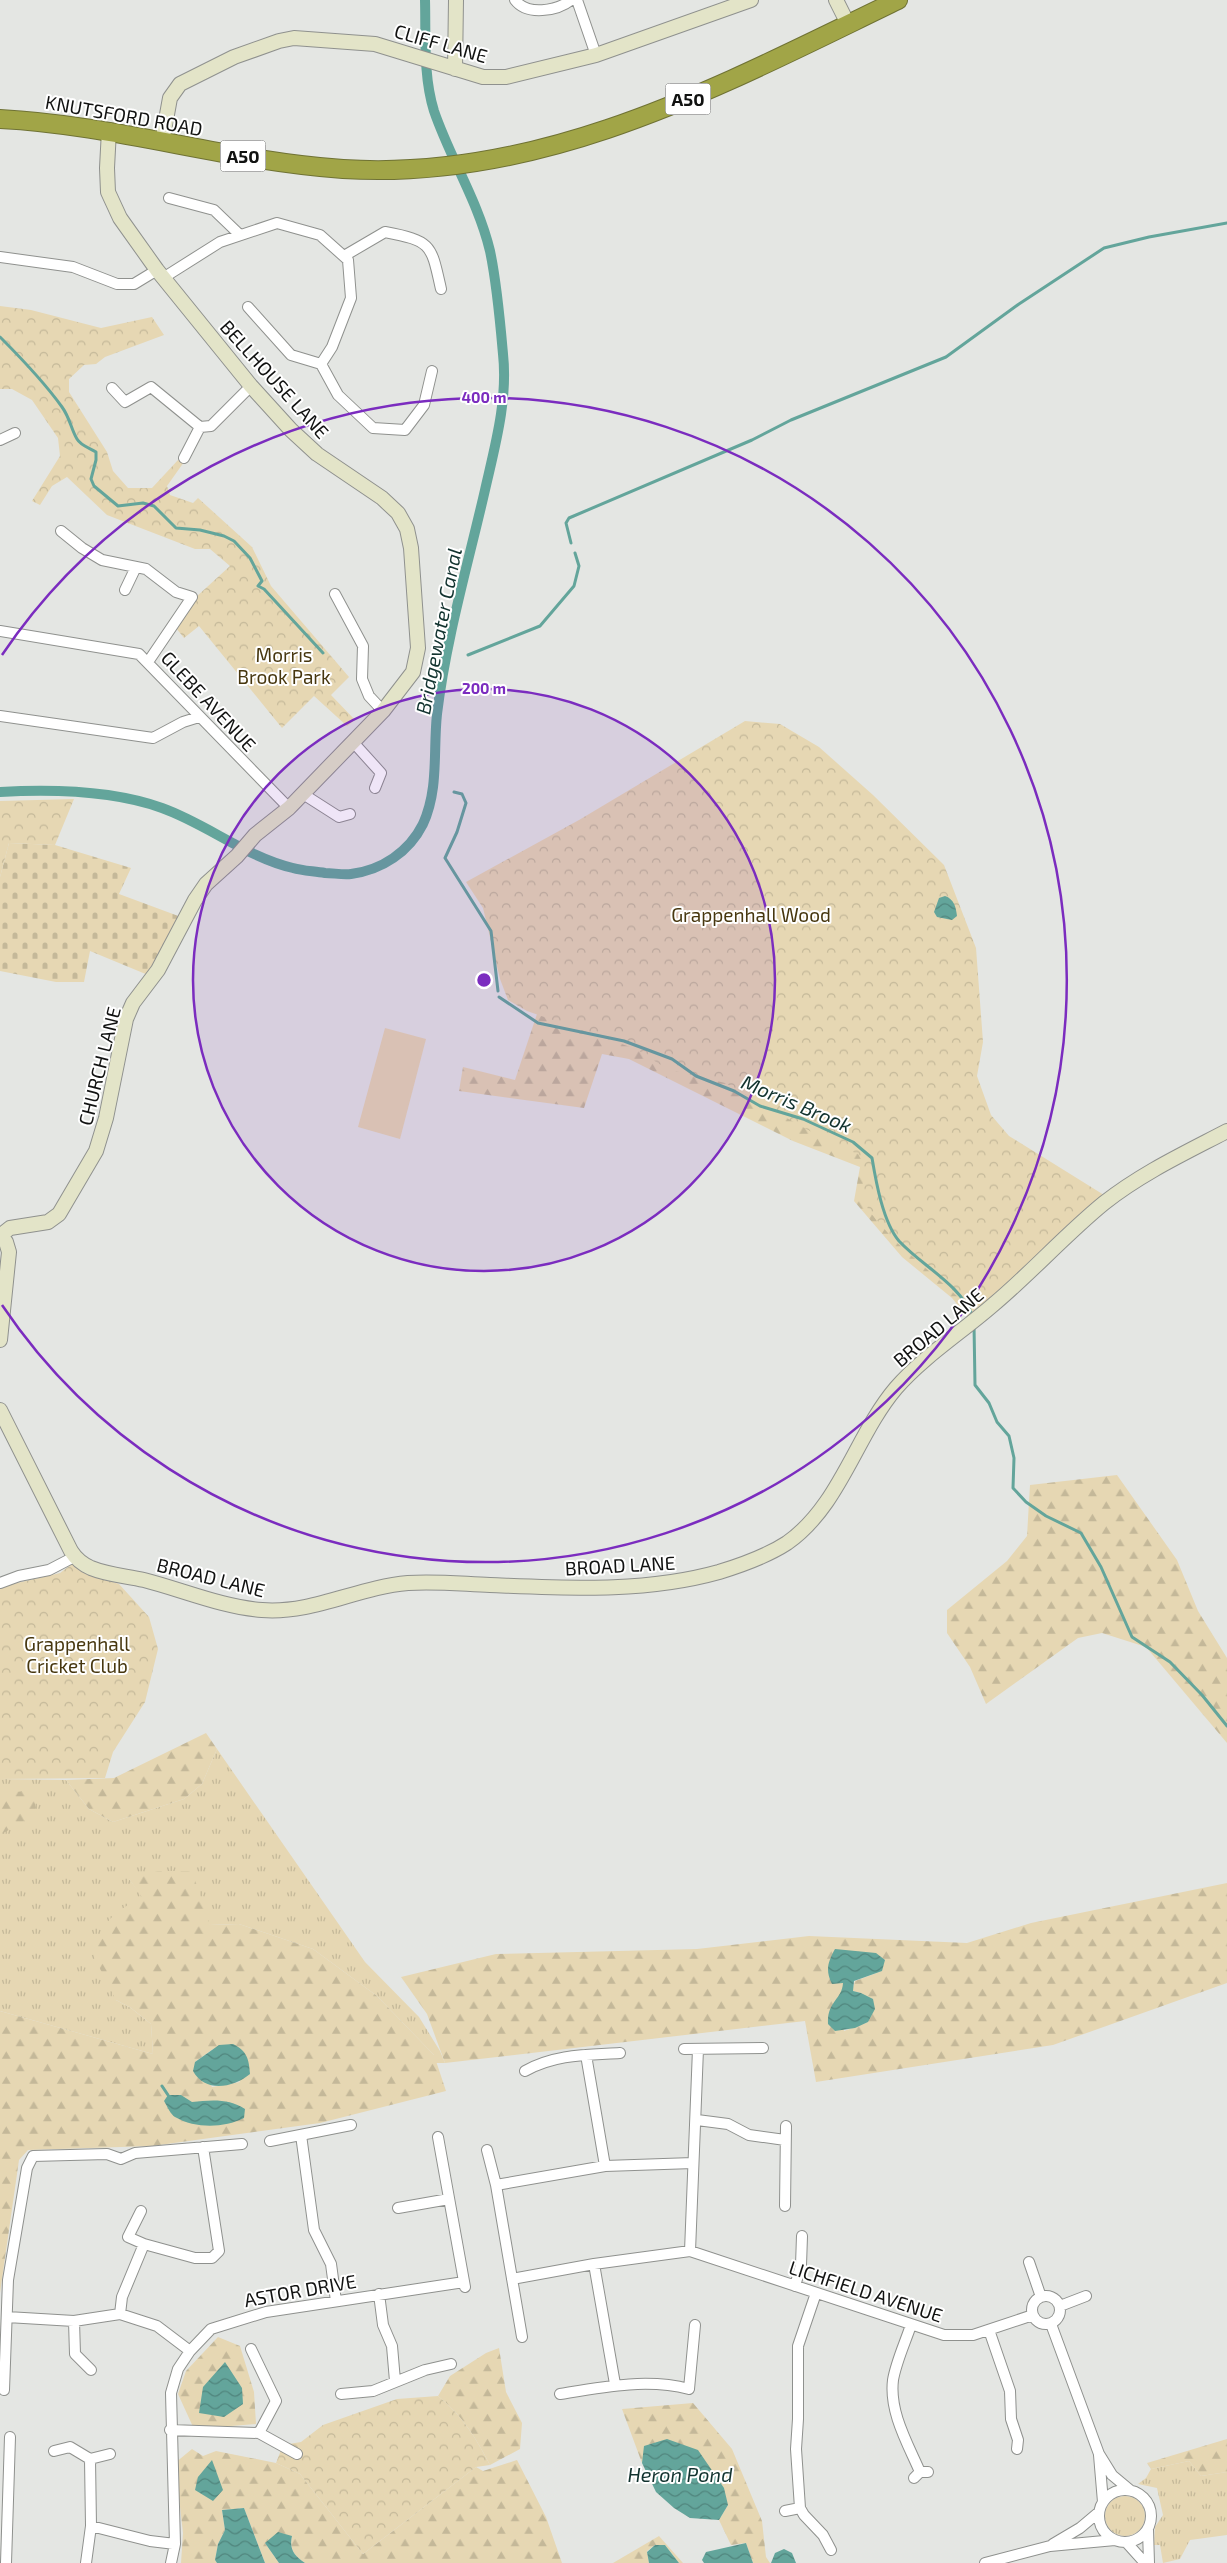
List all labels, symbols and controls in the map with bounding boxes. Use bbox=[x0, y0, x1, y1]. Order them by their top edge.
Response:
street label: CLIFF LANE bbox=[392, 19, 490, 67]
road number: A50 bbox=[666, 84, 710, 115]
street label: KNUTSFORD ROAD bbox=[44, 90, 204, 140]
road number: A50 bbox=[220, 140, 266, 172]
street label: BELLHOUSE LANE bbox=[216, 315, 334, 443]
text: 400 m bbox=[462, 388, 506, 406]
water label: Bridgewater Canal bbox=[410, 546, 466, 716]
park label: Morris Brook Park bbox=[237, 643, 331, 688]
street label: GLEBE AVENUE bbox=[157, 646, 261, 756]
text: 200 m bbox=[462, 679, 506, 697]
park label: Grappenhall Wood bbox=[671, 903, 831, 926]
centre of rings bbox=[475, 971, 493, 989]
street label: CHURCH LANE bbox=[73, 1004, 125, 1128]
water label: Morris Brook bbox=[738, 1069, 856, 1137]
street label: BROAD LANE bbox=[888, 1283, 988, 1371]
street label: BROAD LANE bbox=[564, 1551, 676, 1579]
street label: BROAD LANE bbox=[155, 1552, 267, 1602]
park label: Grappenhall Cricket Club bbox=[24, 1632, 130, 1677]
street label: LICHFIELD AVENUE bbox=[786, 2255, 946, 2327]
street label: ASTOR DRIVE bbox=[242, 2269, 358, 2311]
water label: Heron Pond bbox=[627, 2462, 733, 2486]

